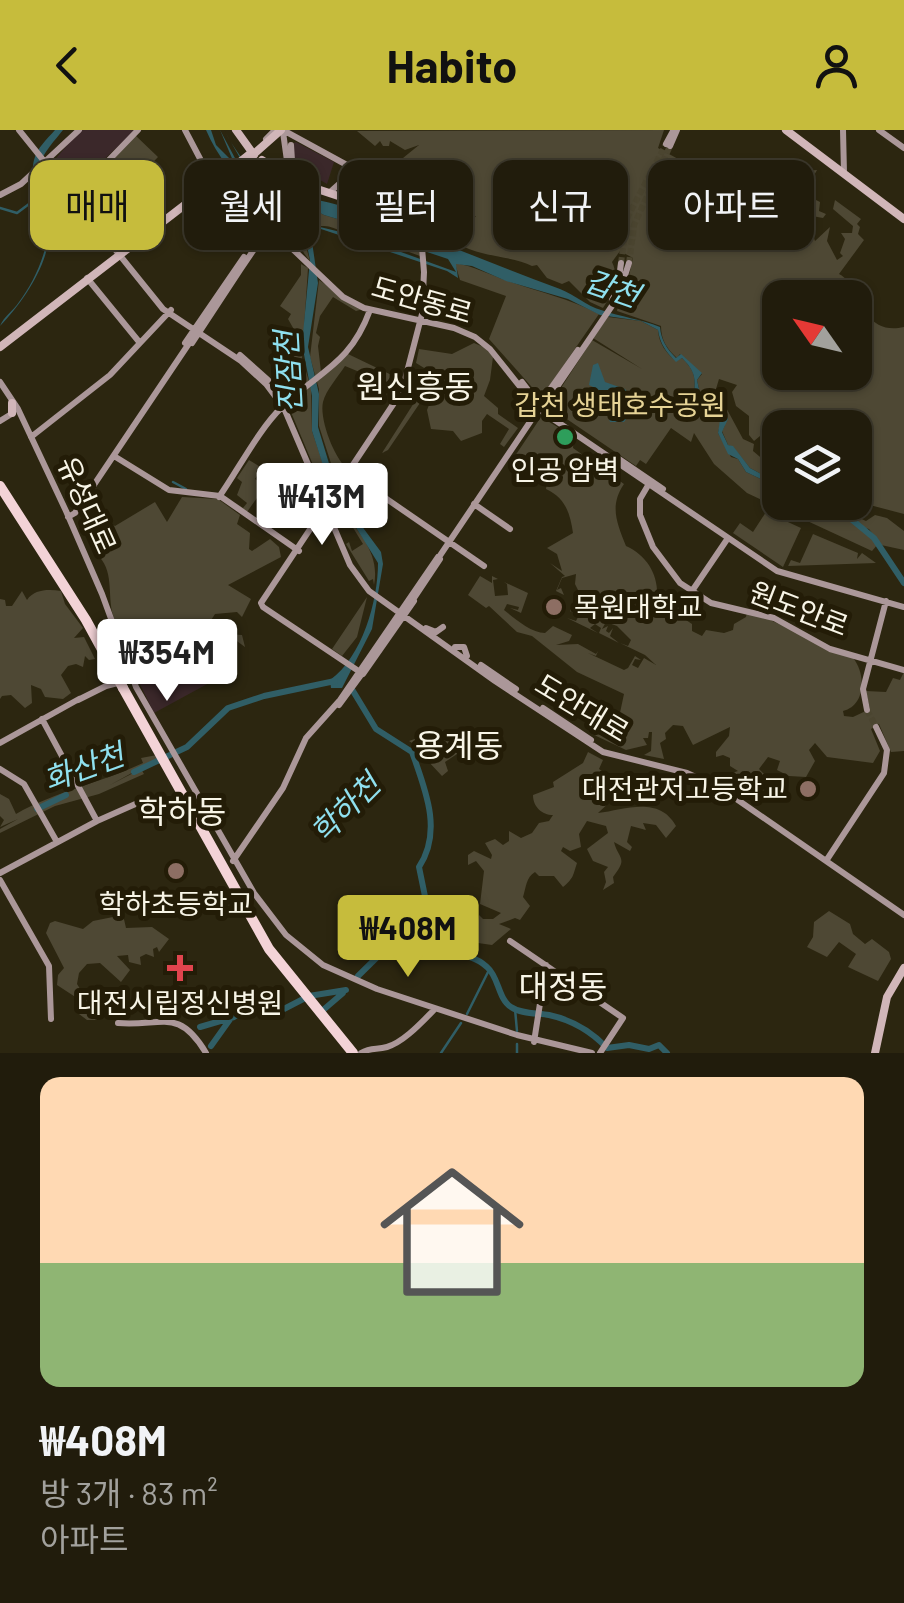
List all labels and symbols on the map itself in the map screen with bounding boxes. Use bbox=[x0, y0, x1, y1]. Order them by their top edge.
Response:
water label: 갑천 bbox=[581, 261, 648, 314]
street label: 도안동로 bbox=[368, 268, 476, 330]
north arrow bbox=[762, 280, 872, 390]
water label: 진잠천 bbox=[267, 326, 307, 414]
district label: 원신흥동 bbox=[356, 366, 474, 404]
park label: 갑천 생태호수공원 bbox=[514, 387, 726, 421]
marker: 인공 암벽 bbox=[554, 426, 576, 448]
street label: 유성대로 bbox=[51, 451, 124, 559]
place label: 인공 암벽 bbox=[511, 452, 619, 486]
pin: ₩413M bbox=[252, 463, 392, 548]
street label: 원도안로 bbox=[745, 574, 854, 642]
place label: 목원대학교 bbox=[574, 589, 703, 623]
marker: 목원대학교 bbox=[543, 596, 565, 618]
pin: ₩354M bbox=[97, 619, 237, 704]
street label: 도안대로 bbox=[530, 666, 635, 748]
district label: 용계동 bbox=[415, 725, 503, 763]
water label: 화산천 bbox=[38, 734, 132, 797]
water label: 학하천 bbox=[303, 763, 389, 850]
place label: 대전관저고등학교 bbox=[582, 771, 788, 805]
marker: 대전관저고등학교 bbox=[797, 778, 819, 800]
district label: 학하동 bbox=[138, 791, 226, 829]
marker: 학하초등학교 bbox=[165, 860, 187, 882]
place label: 학하초등학교 bbox=[99, 886, 253, 920]
pin: ₩408M bbox=[338, 895, 478, 980]
marker: 대전시립정신병원 bbox=[167, 955, 193, 981]
district label: 대정동 bbox=[519, 966, 607, 1004]
place label: 대전시립정신병원 bbox=[77, 985, 283, 1019]

